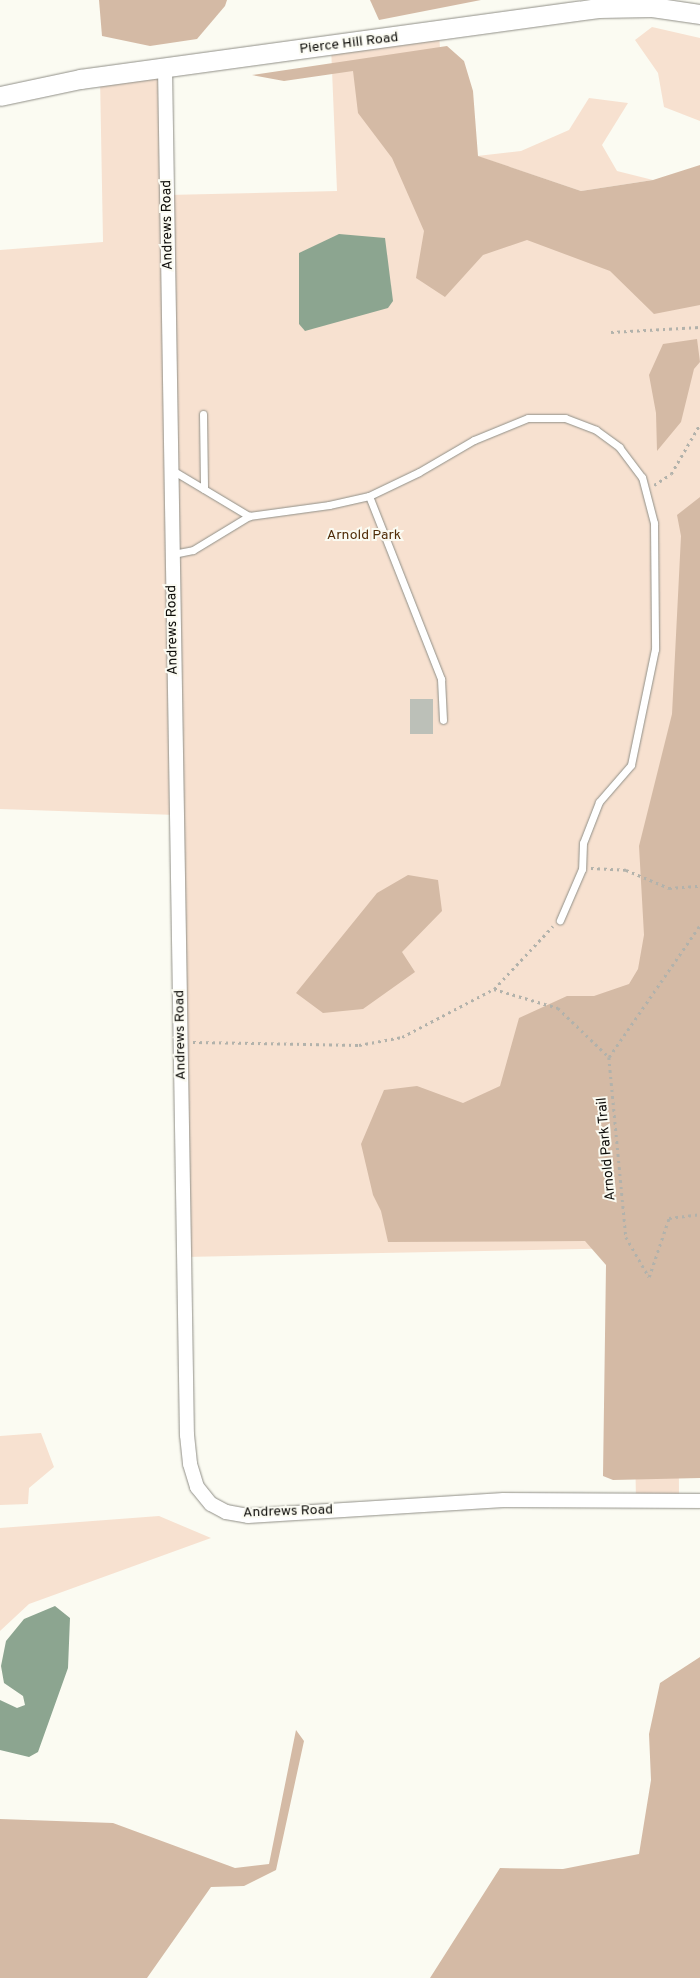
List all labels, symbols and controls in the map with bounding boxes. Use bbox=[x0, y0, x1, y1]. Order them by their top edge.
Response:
street label: Pierce Hill Road bbox=[299, 30, 399, 58]
street label: Andrews Road bbox=[159, 180, 177, 270]
park label: Arnold Park bbox=[327, 528, 401, 544]
street label: Andrews Road bbox=[164, 585, 182, 675]
street label: Andrews Road bbox=[172, 990, 190, 1080]
street label: Arnold Park Trail bbox=[594, 1096, 620, 1202]
street label: Andrews Road bbox=[243, 1502, 333, 1522]

